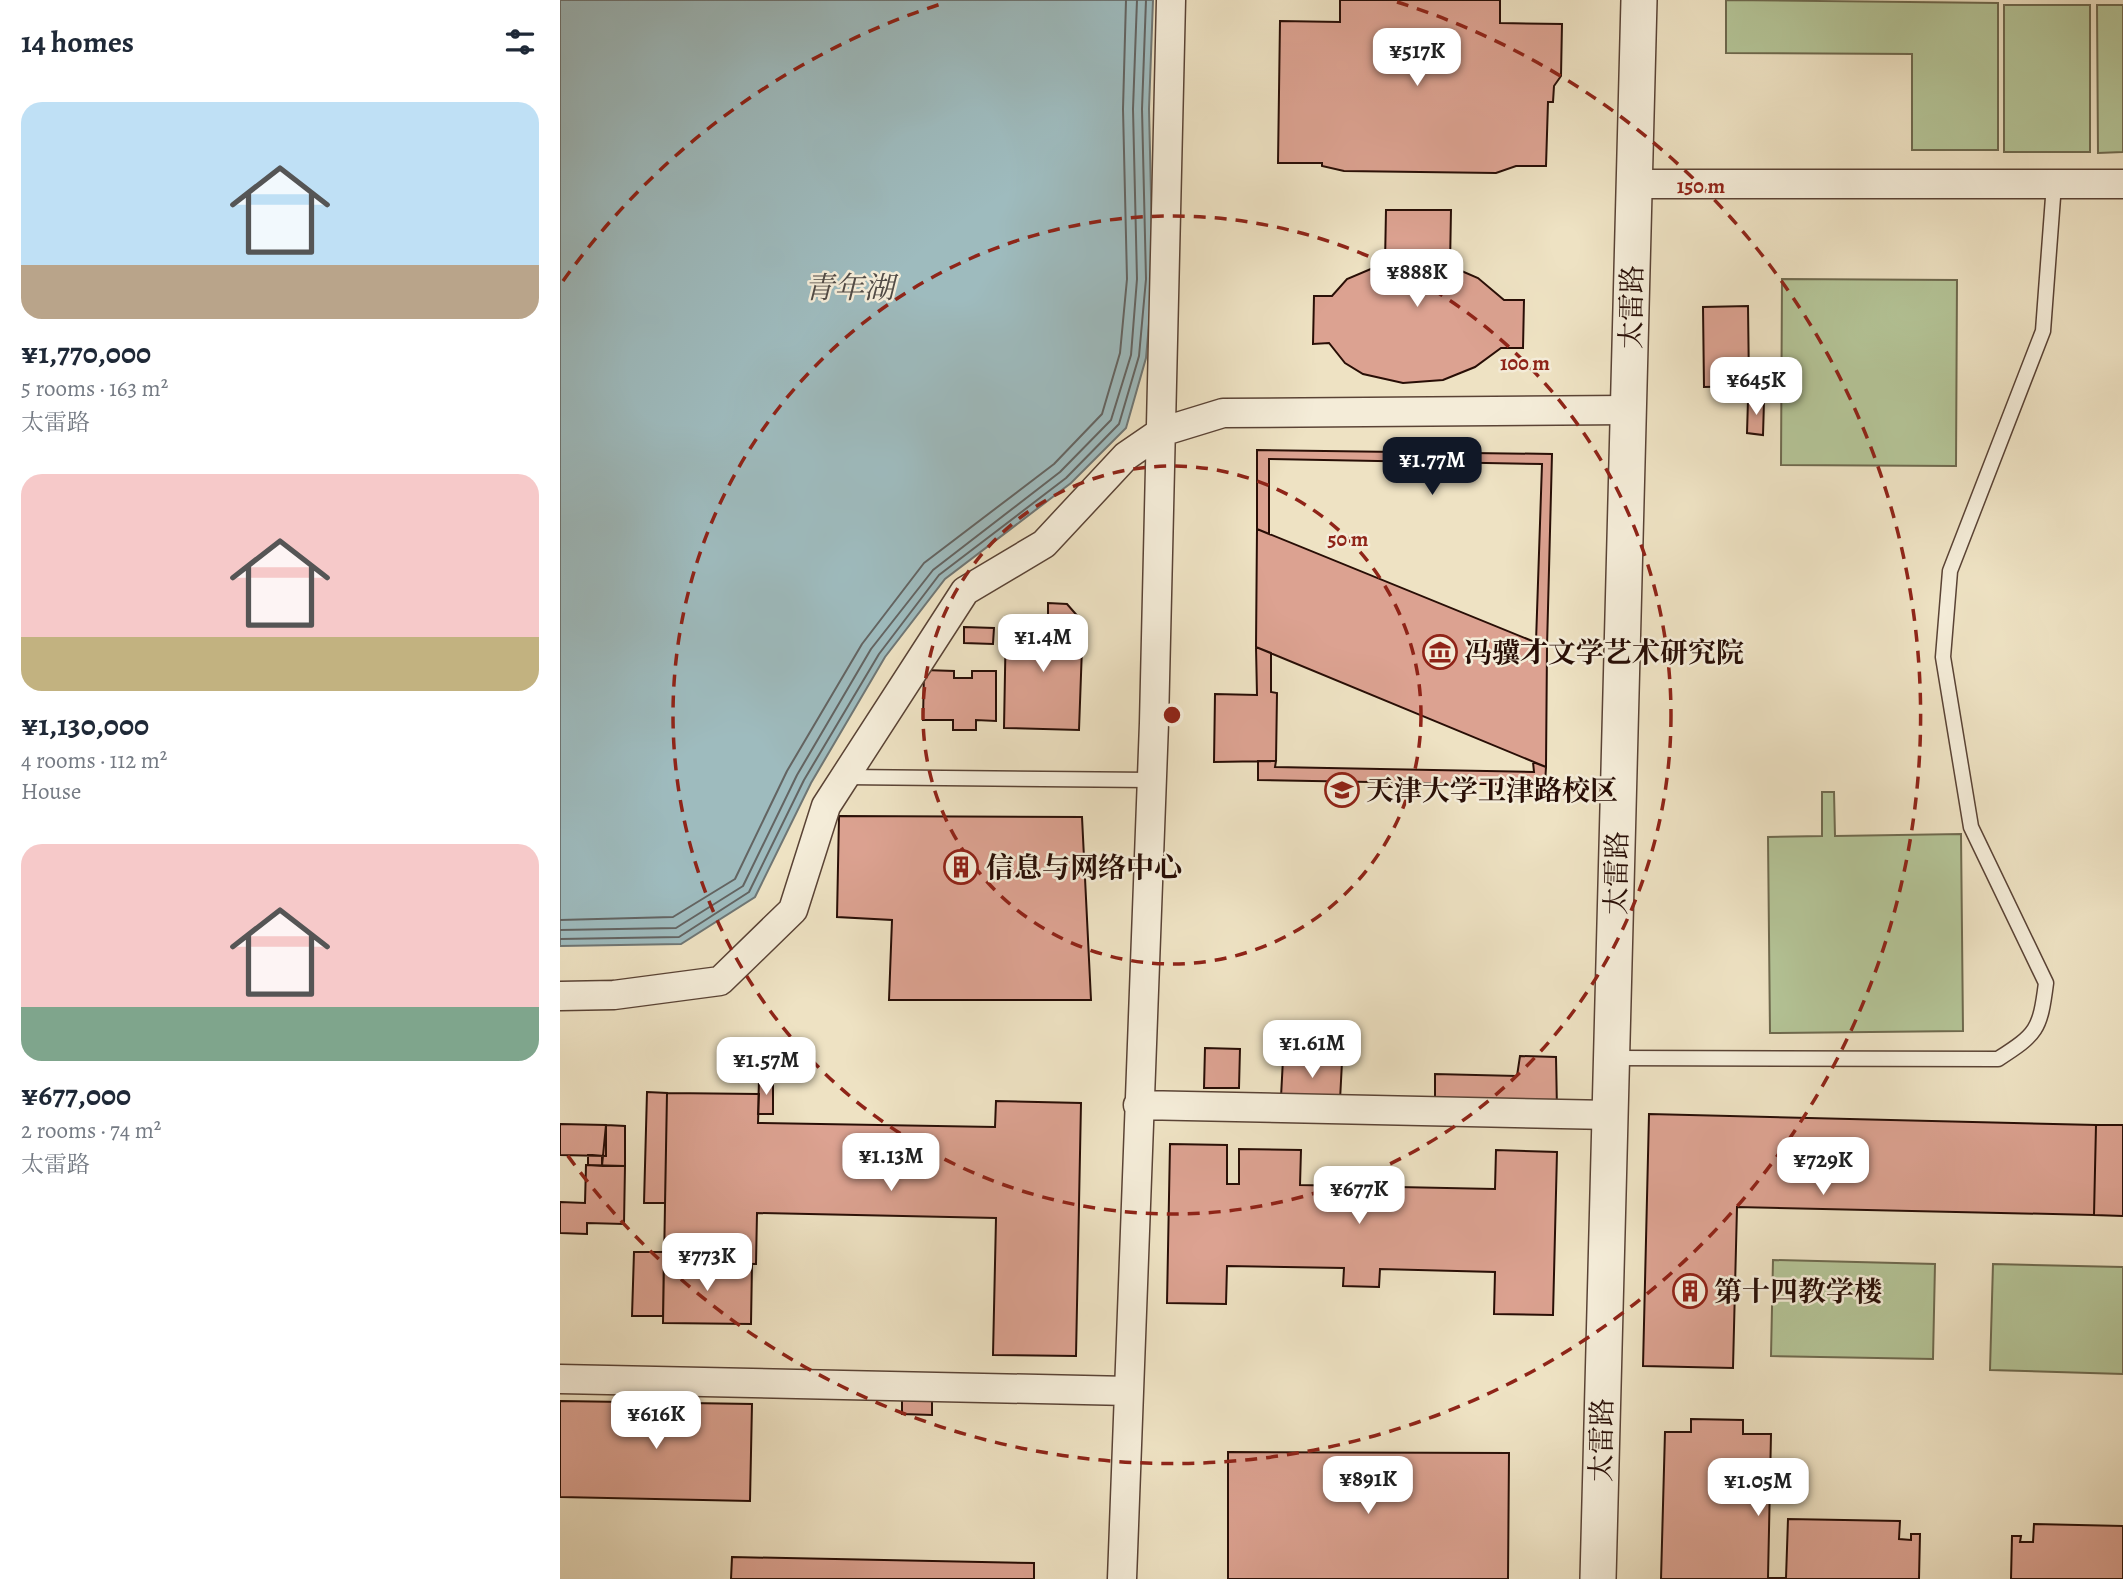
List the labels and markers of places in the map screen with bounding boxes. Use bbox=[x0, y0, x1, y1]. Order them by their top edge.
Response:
pin: ¥517K bbox=[1368, 28, 1466, 88]
pin: ¥888K bbox=[1368, 250, 1466, 309]
pin: ¥645K bbox=[1707, 358, 1805, 417]
pin: ¥1.77M bbox=[1375, 438, 1489, 497]
pin: ¥1.4M bbox=[994, 614, 1092, 674]
museum icon: 冯骥才文学艺术研究院 bbox=[1421, 633, 1459, 671]
place label: 冯骥才文学艺术研究院 bbox=[1464, 634, 1744, 672]
centre of rings bbox=[1160, 703, 1184, 727]
school or university icon: 天津大学卫津路校区 bbox=[1323, 771, 1361, 809]
place label: 天津大学卫津路校区 bbox=[1366, 772, 1618, 810]
building icon: 信息与网络中心 bbox=[942, 848, 980, 886]
place label: 信息与网络中心 bbox=[986, 849, 1182, 887]
pin: ¥1.61M bbox=[1255, 1020, 1369, 1080]
pin: ¥1.57M bbox=[709, 1038, 823, 1097]
pin: ¥1.13M bbox=[834, 1134, 948, 1193]
pin: ¥729K bbox=[1774, 1138, 1872, 1197]
pin: ¥677K bbox=[1310, 1166, 1408, 1226]
pin: ¥773K bbox=[658, 1234, 756, 1293]
building icon: 第十四教学楼 bbox=[1671, 1272, 1709, 1310]
place label: 第十四教学楼 bbox=[1714, 1273, 1882, 1311]
pin: ¥616K bbox=[607, 1392, 705, 1451]
pin: ¥891K bbox=[1319, 1456, 1417, 1516]
pin: ¥1.05M bbox=[1701, 1458, 1815, 1518]

